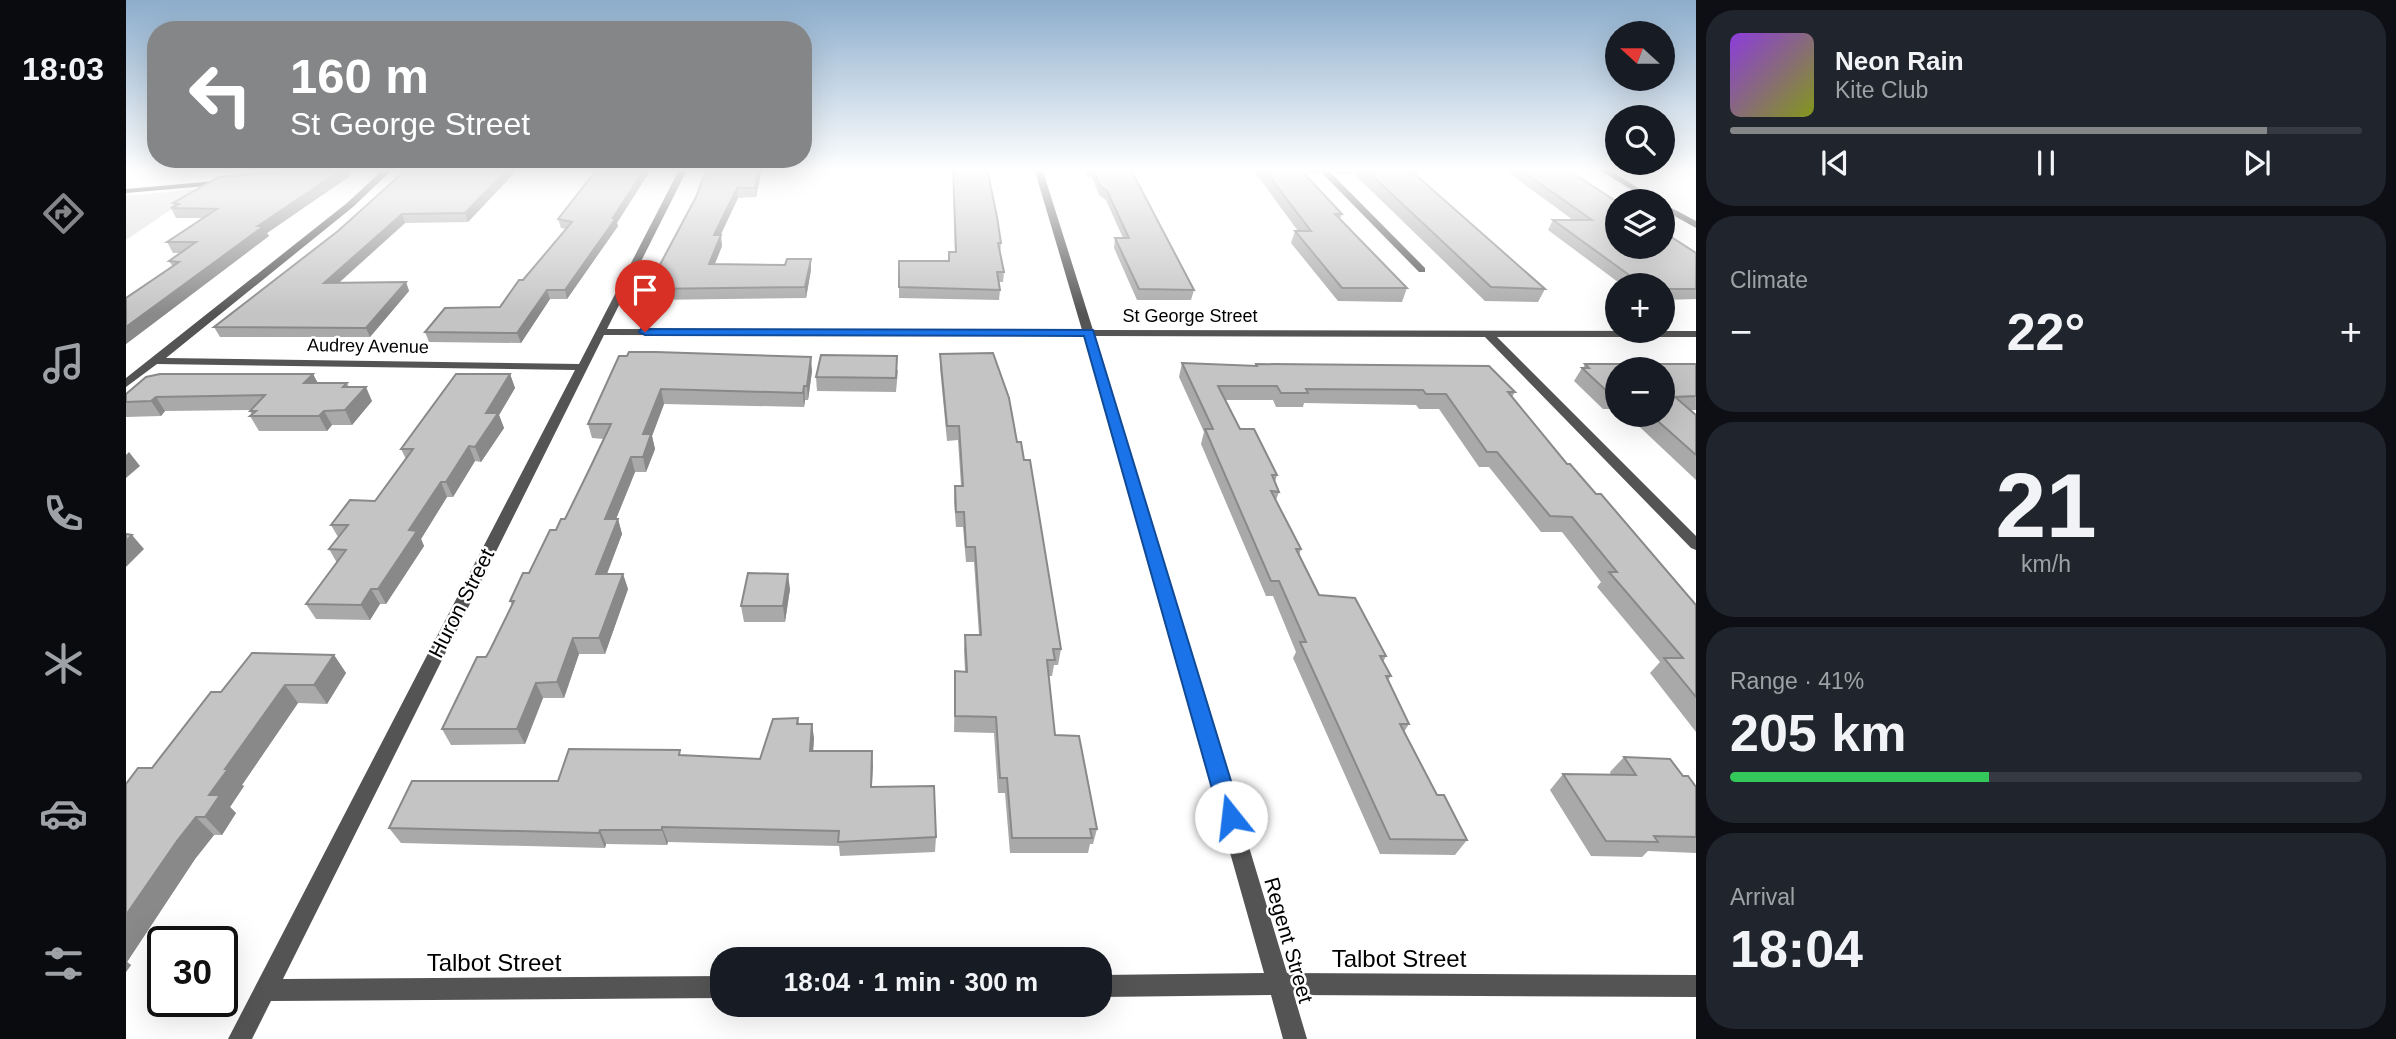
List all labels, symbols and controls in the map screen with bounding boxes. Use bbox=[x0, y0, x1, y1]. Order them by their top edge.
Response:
north arrow bbox=[1605, 21, 1675, 91]
map controls bbox=[1605, 21, 1675, 427]
text: Neon Rain bbox=[1835, 46, 1964, 76]
icon: left bbox=[175, 49, 266, 140]
text: 160 m bbox=[290, 49, 429, 103]
text: 18:03 bbox=[22, 51, 104, 87]
text: Kite Club bbox=[1835, 77, 1928, 103]
button: search bbox=[1605, 105, 1675, 175]
text: St George Street bbox=[290, 106, 530, 142]
icon: previous bbox=[1816, 144, 1854, 182]
icon: pause bbox=[2027, 144, 2065, 182]
icon: next bbox=[2238, 144, 2276, 182]
icon: directions bbox=[39, 189, 88, 238]
button: layers bbox=[1605, 189, 1675, 259]
pin bbox=[615, 260, 675, 332]
text: Climate bbox=[1730, 267, 1808, 293]
icon: arrive bbox=[626, 271, 664, 309]
button: + bbox=[1605, 273, 1675, 343]
text: 22° bbox=[2007, 303, 2085, 361]
street label: St George Street bbox=[1122, 306, 1258, 326]
text: − bbox=[1730, 311, 1752, 353]
text: + bbox=[2340, 311, 2362, 353]
street label: Audrey Avenue bbox=[307, 335, 429, 357]
icon: music bbox=[39, 339, 88, 388]
button: − bbox=[1605, 357, 1675, 427]
text: 21 bbox=[1995, 455, 2097, 556]
icon: phone bbox=[39, 489, 88, 538]
street label: Huron Street bbox=[424, 545, 498, 661]
text: km/h bbox=[2021, 551, 2071, 577]
icon: climate bbox=[39, 639, 88, 688]
text: Range · 41% bbox=[1730, 668, 1864, 694]
text: 205 km bbox=[1730, 704, 1906, 762]
position arrow bbox=[1194, 780, 1268, 854]
icon: car bbox=[39, 789, 88, 838]
street label: Regent Street bbox=[1260, 875, 1318, 1006]
text: Arrival bbox=[1730, 884, 1795, 910]
text: 18:04 bbox=[1730, 920, 1863, 978]
speed limit sign: 30 bbox=[147, 926, 238, 1017]
icon: filters bbox=[39, 939, 88, 988]
street label: Talbot Street bbox=[1332, 945, 1467, 972]
street label: Talbot Street bbox=[427, 949, 562, 976]
text: 18:04 · 1 min · 300 m bbox=[784, 967, 1038, 997]

